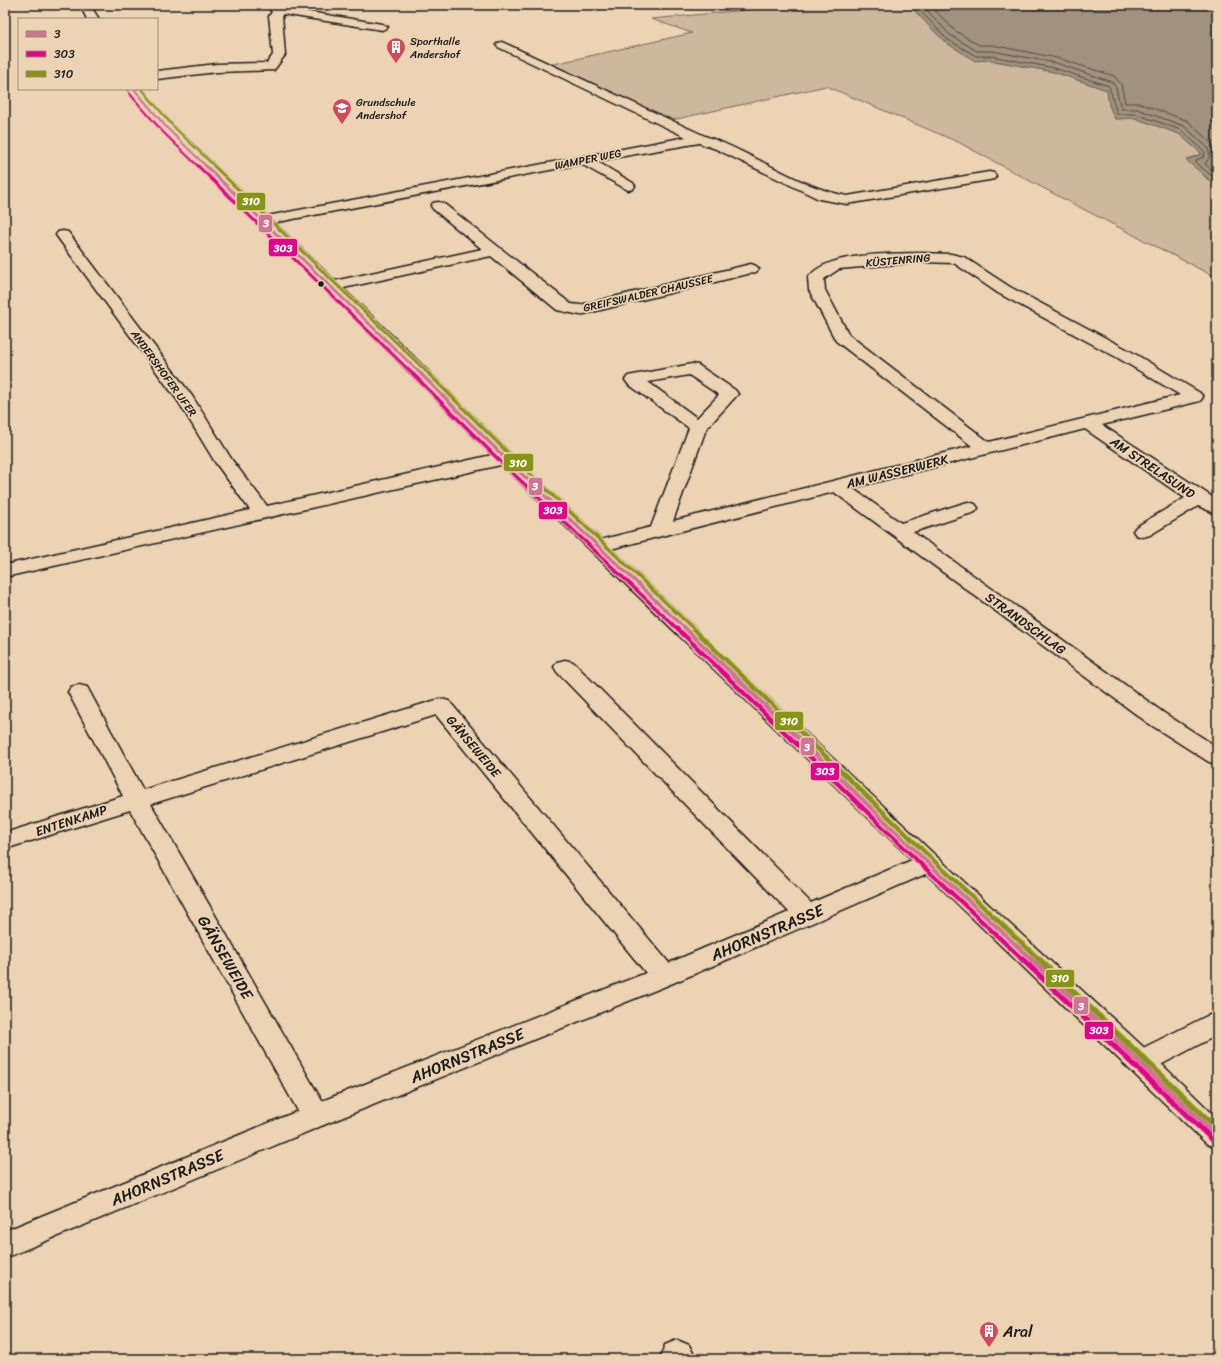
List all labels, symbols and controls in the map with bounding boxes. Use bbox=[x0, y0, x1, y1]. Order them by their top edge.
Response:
legend bbox=[18, 18, 158, 90]
text: 3 bbox=[54, 23, 61, 45]
place label: Sporthalle Andershof bbox=[409, 32, 462, 64]
building icon: Sporthalle Andershof bbox=[385, 36, 407, 64]
text: 303 bbox=[54, 43, 75, 65]
text: 310 bbox=[54, 63, 74, 85]
place label: Grundschule Andershof bbox=[355, 93, 416, 125]
school or university icon: Grundschule Andershof bbox=[331, 97, 353, 125]
street label: WAMPER WEG bbox=[553, 144, 623, 175]
line badge: 310 bbox=[236, 192, 266, 211]
text: 310 bbox=[241, 192, 260, 211]
line badge: 3 bbox=[258, 214, 273, 233]
text: 3 bbox=[262, 214, 270, 233]
line badge: 303 bbox=[268, 238, 298, 257]
text: 303 bbox=[272, 239, 293, 258]
street label: KÜSTENRING bbox=[865, 248, 931, 273]
street label: GREIFSWALDER CHAUSSEE bbox=[581, 269, 716, 318]
unlabelled marker bbox=[316, 279, 326, 289]
street label: ANDERSHOFER UFER bbox=[125, 325, 202, 421]
street label: AM STRELASUND bbox=[1104, 430, 1200, 505]
street label: AM WASSERWERK bbox=[843, 447, 952, 496]
line badge: 310 bbox=[503, 453, 534, 472]
text: 310 bbox=[508, 454, 527, 473]
line badge: 3 bbox=[528, 477, 543, 496]
text: 3 bbox=[531, 477, 539, 496]
line badge: 303 bbox=[538, 501, 568, 520]
text: 303 bbox=[542, 501, 563, 520]
street label: STRANDSCHLAG bbox=[981, 586, 1071, 661]
street label: GÄNSEWEIDE bbox=[440, 710, 507, 783]
line badge: 310 bbox=[774, 711, 804, 731]
text: 310 bbox=[779, 712, 798, 731]
line badge: 3 bbox=[800, 737, 815, 756]
text: 3 bbox=[803, 738, 811, 757]
line badge: 303 bbox=[810, 762, 840, 781]
text: 303 bbox=[814, 762, 835, 781]
street label: ENTENKAMP bbox=[32, 798, 111, 843]
street label: AHORNSTRASSE bbox=[705, 895, 829, 970]
street label: GÄNSEWEIDE bbox=[190, 909, 262, 1006]
line badge: 310 bbox=[1045, 969, 1075, 988]
text: 310 bbox=[1050, 969, 1069, 988]
line badge: 3 bbox=[1073, 996, 1089, 1015]
text: 3 bbox=[1077, 997, 1085, 1016]
street label: AHORNSTRASSE bbox=[405, 1019, 530, 1092]
line badge: 303 bbox=[1084, 1021, 1114, 1040]
text: 303 bbox=[1088, 1021, 1109, 1040]
street label: AHORNSTRASSE bbox=[105, 1140, 229, 1215]
place label: Aral bbox=[1002, 1317, 1033, 1346]
building icon: Aral bbox=[978, 1320, 1000, 1348]

